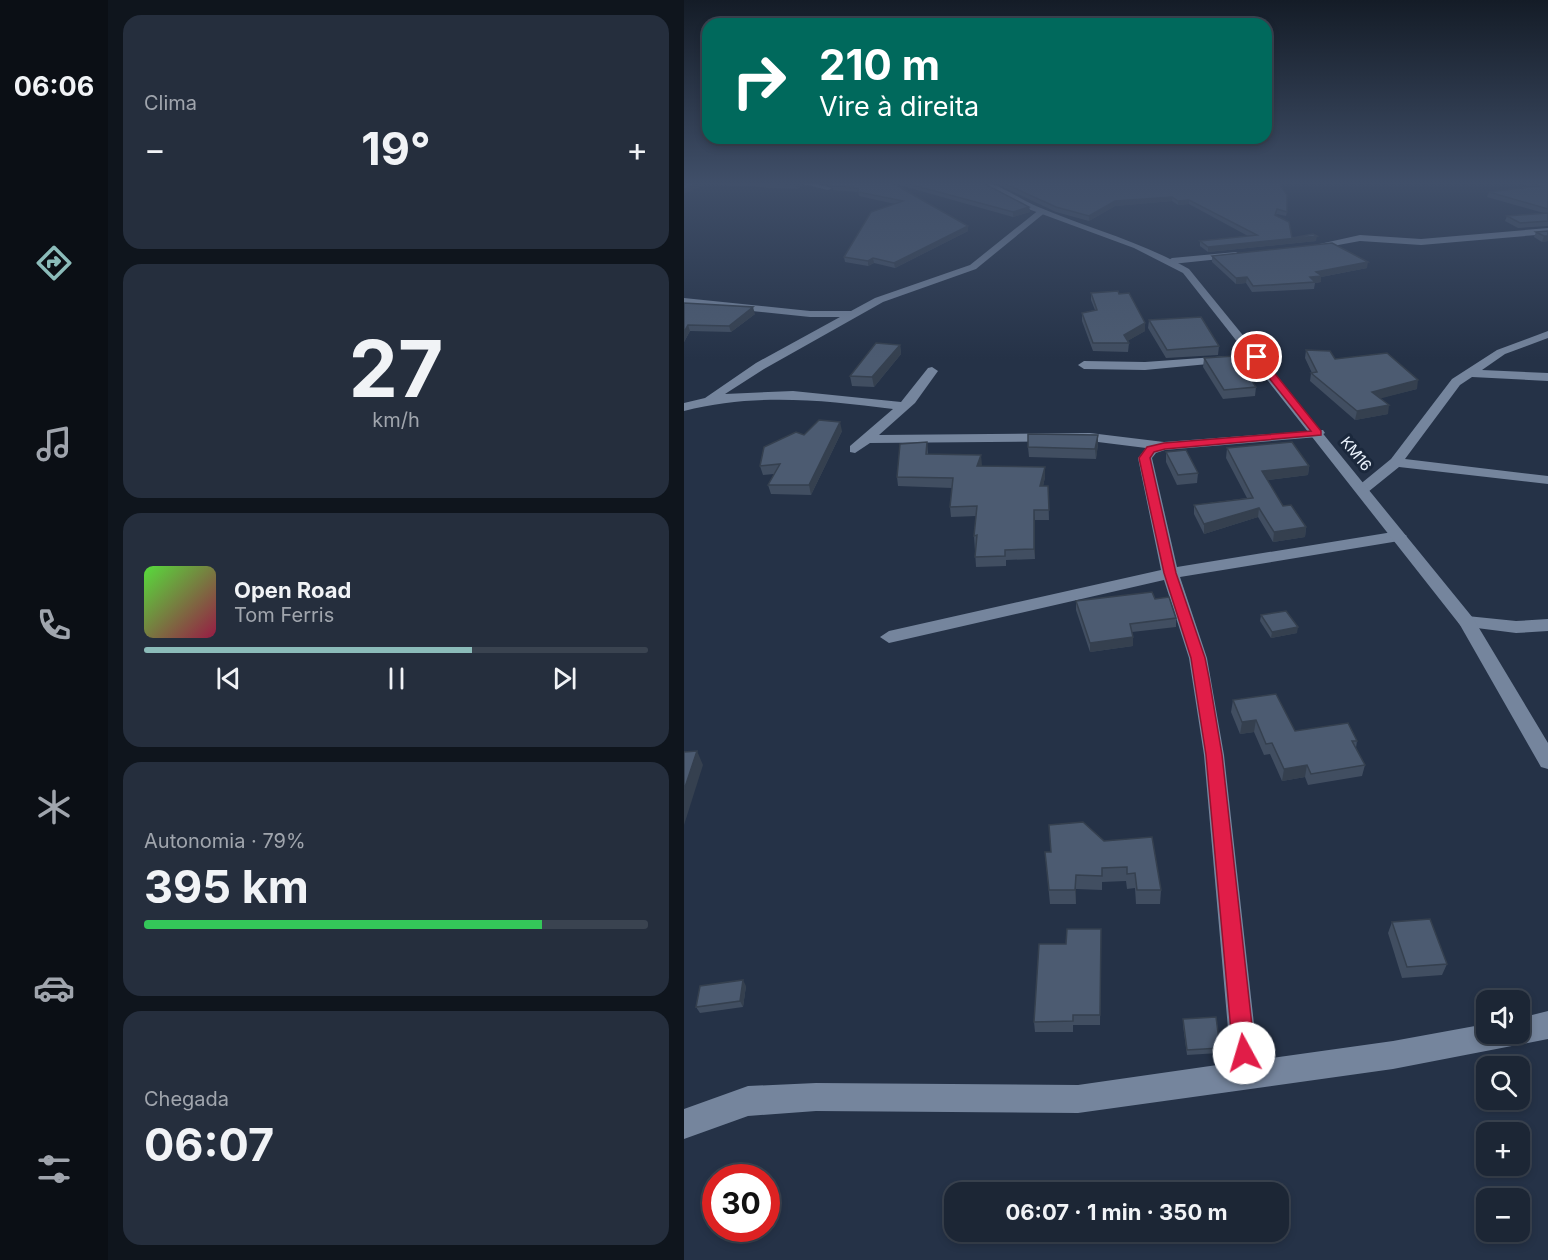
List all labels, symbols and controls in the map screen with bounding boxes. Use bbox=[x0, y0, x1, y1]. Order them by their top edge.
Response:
text: 210 m bbox=[819, 39, 940, 90]
icon: right bbox=[720, 42, 798, 120]
text: 06:06 bbox=[14, 70, 94, 103]
text: Vire à direita bbox=[819, 90, 979, 123]
text: Clima bbox=[144, 91, 197, 115]
text: 19° bbox=[361, 121, 431, 176]
text: − bbox=[144, 129, 166, 169]
text: + bbox=[626, 129, 648, 169]
icon: directions bbox=[33, 242, 75, 284]
text: 27 bbox=[349, 321, 443, 416]
pin bbox=[1231, 331, 1282, 382]
icon: arrive bbox=[1240, 340, 1273, 373]
text: km/h bbox=[372, 408, 420, 432]
icon: music bbox=[33, 423, 75, 465]
street label: KM16 bbox=[1337, 433, 1376, 475]
text: Open Road bbox=[234, 577, 351, 603]
text: Tom Ferris bbox=[234, 603, 334, 627]
icon: phone bbox=[33, 604, 75, 646]
icon: previous bbox=[212, 662, 245, 695]
icon: pause bbox=[380, 662, 413, 695]
icon: next bbox=[548, 662, 581, 695]
icon: climate bbox=[33, 786, 75, 828]
text: Autonomia · 79% bbox=[144, 829, 306, 853]
text: 395 km bbox=[144, 859, 309, 914]
icon: car bbox=[33, 967, 75, 1009]
map controls bbox=[1476, 990, 1530, 1242]
button: sound bbox=[1476, 990, 1530, 1044]
position arrow bbox=[1212, 1021, 1276, 1085]
button: search bbox=[1476, 1056, 1530, 1110]
text: Chegada bbox=[144, 1087, 229, 1111]
text: 06:07 bbox=[144, 1117, 274, 1172]
button: + bbox=[1476, 1122, 1530, 1176]
icon: filters bbox=[33, 1148, 75, 1190]
speed limit sign: 30 bbox=[702, 1164, 780, 1242]
button: − bbox=[1476, 1188, 1530, 1242]
text: 06:07 · 1 min · 350 m bbox=[1005, 1199, 1228, 1225]

